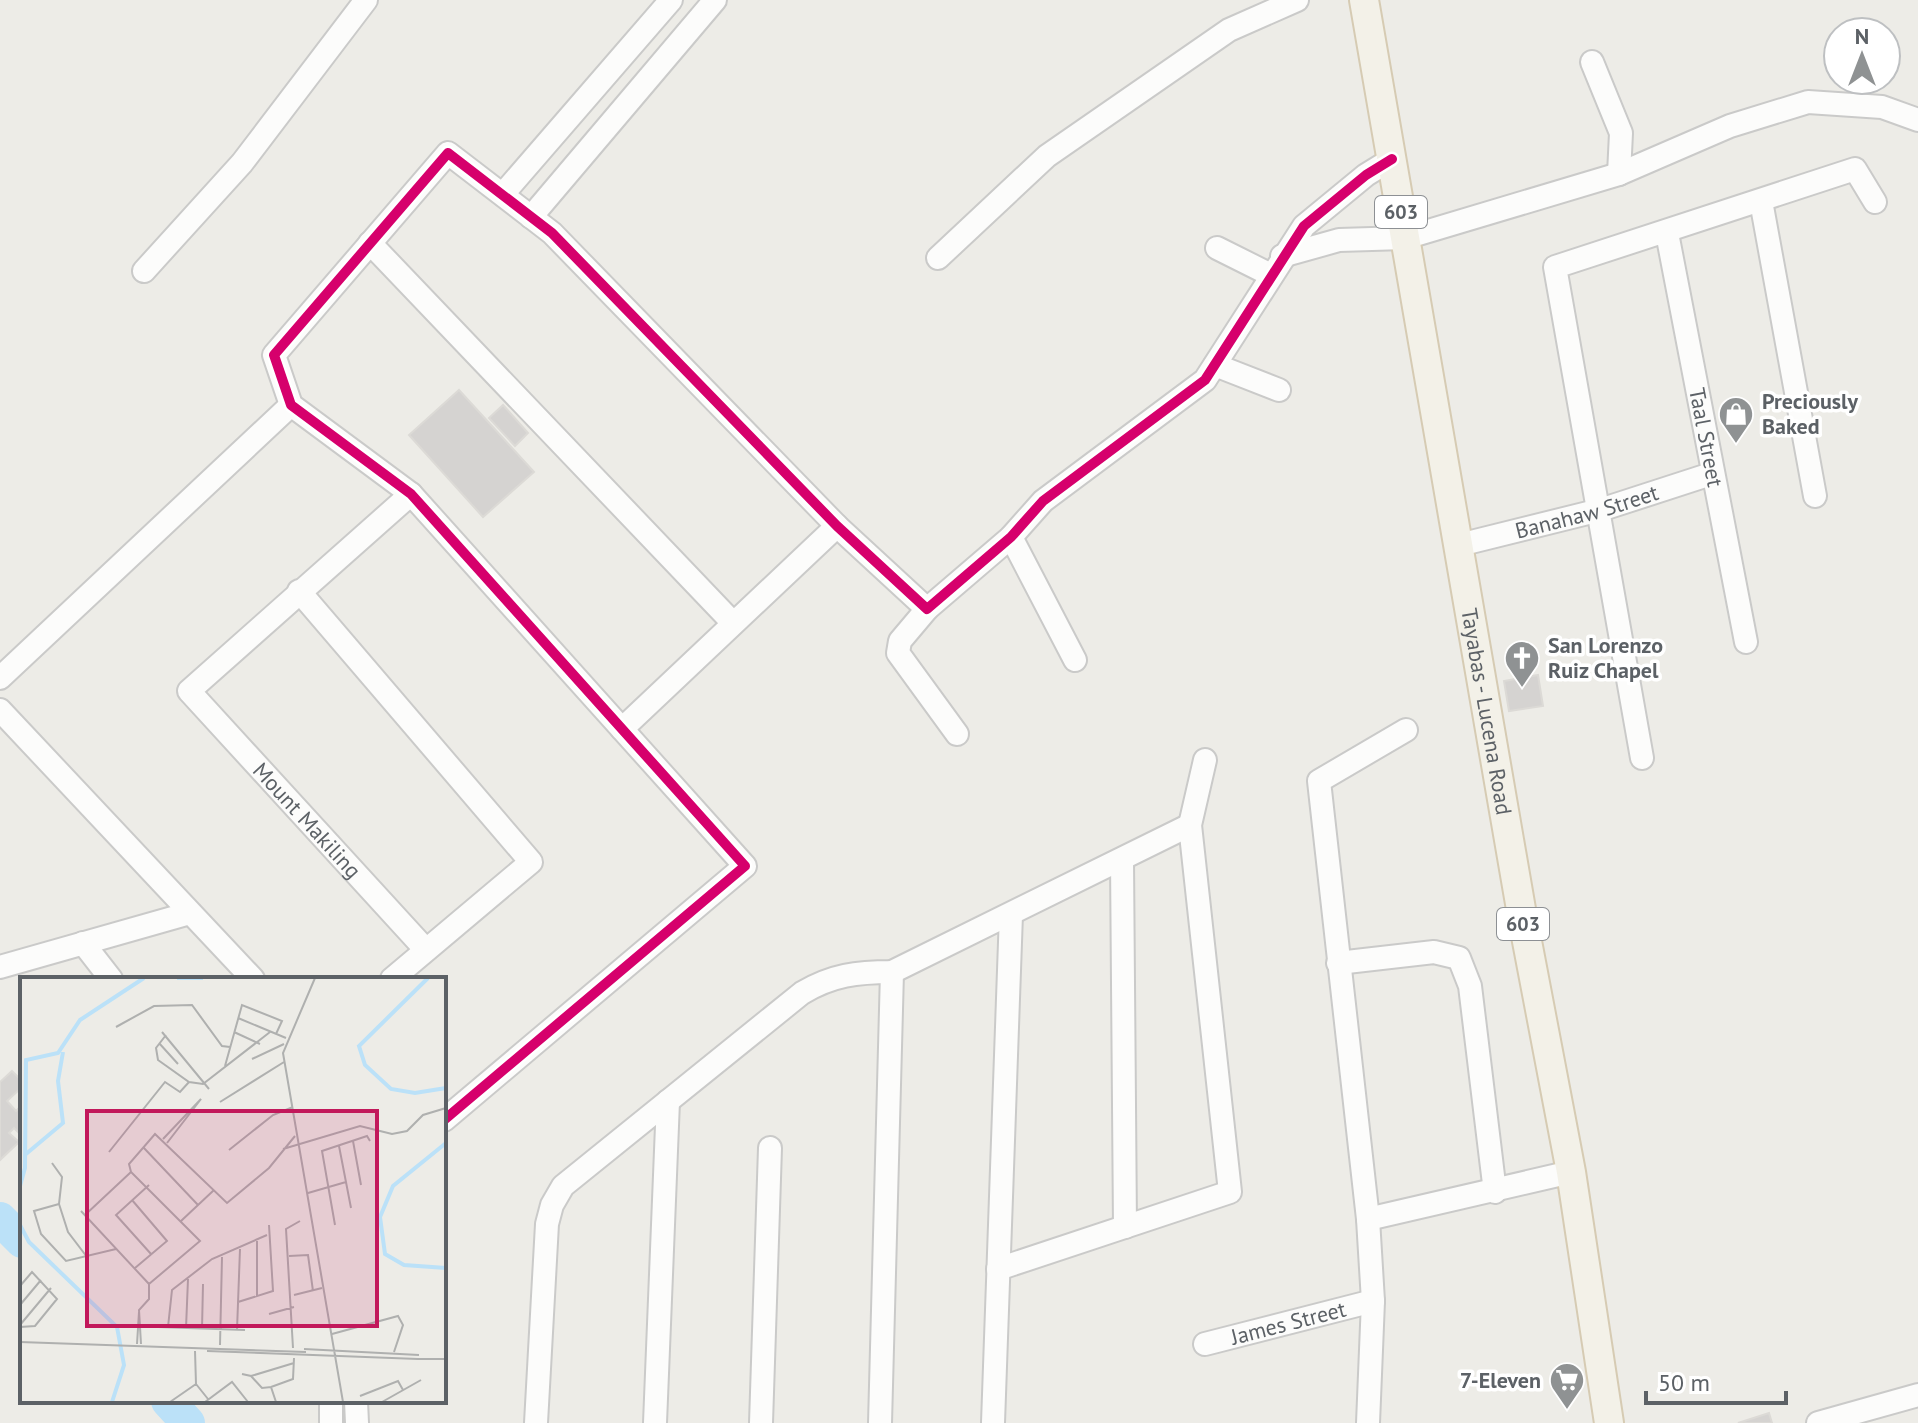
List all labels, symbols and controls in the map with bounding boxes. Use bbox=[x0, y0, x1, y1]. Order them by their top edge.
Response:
north arrow bbox=[1822, 16, 1902, 96]
text: N bbox=[1855, 22, 1869, 50]
road number: 603 bbox=[1375, 196, 1427, 228]
street label: Taal Street bbox=[1683, 385, 1730, 490]
place label: Preciously Baked bbox=[1762, 387, 1859, 440]
shop icon: Preciously Baked bbox=[1717, 395, 1755, 445]
street label: Banahaw Street bbox=[1512, 478, 1662, 545]
street label: Tayabas - Lucena Road bbox=[1455, 606, 1518, 817]
place label: San Lorenzo Ruiz Chapel bbox=[1548, 631, 1663, 684]
church icon: San Lorenzo Ruiz Chapel bbox=[1503, 639, 1541, 689]
street label: Mount Makiling bbox=[247, 756, 367, 884]
road number: 603 bbox=[1497, 908, 1549, 940]
inset map bbox=[20, 977, 446, 1403]
street label: James Street bbox=[1227, 1294, 1349, 1351]
scale bar bbox=[1646, 1355, 1786, 1405]
supermarket icon: 7-Eleven bbox=[1548, 1361, 1586, 1411]
place label: 7-Eleven bbox=[1460, 1366, 1541, 1394]
text: 50 m bbox=[1658, 1367, 1710, 1398]

